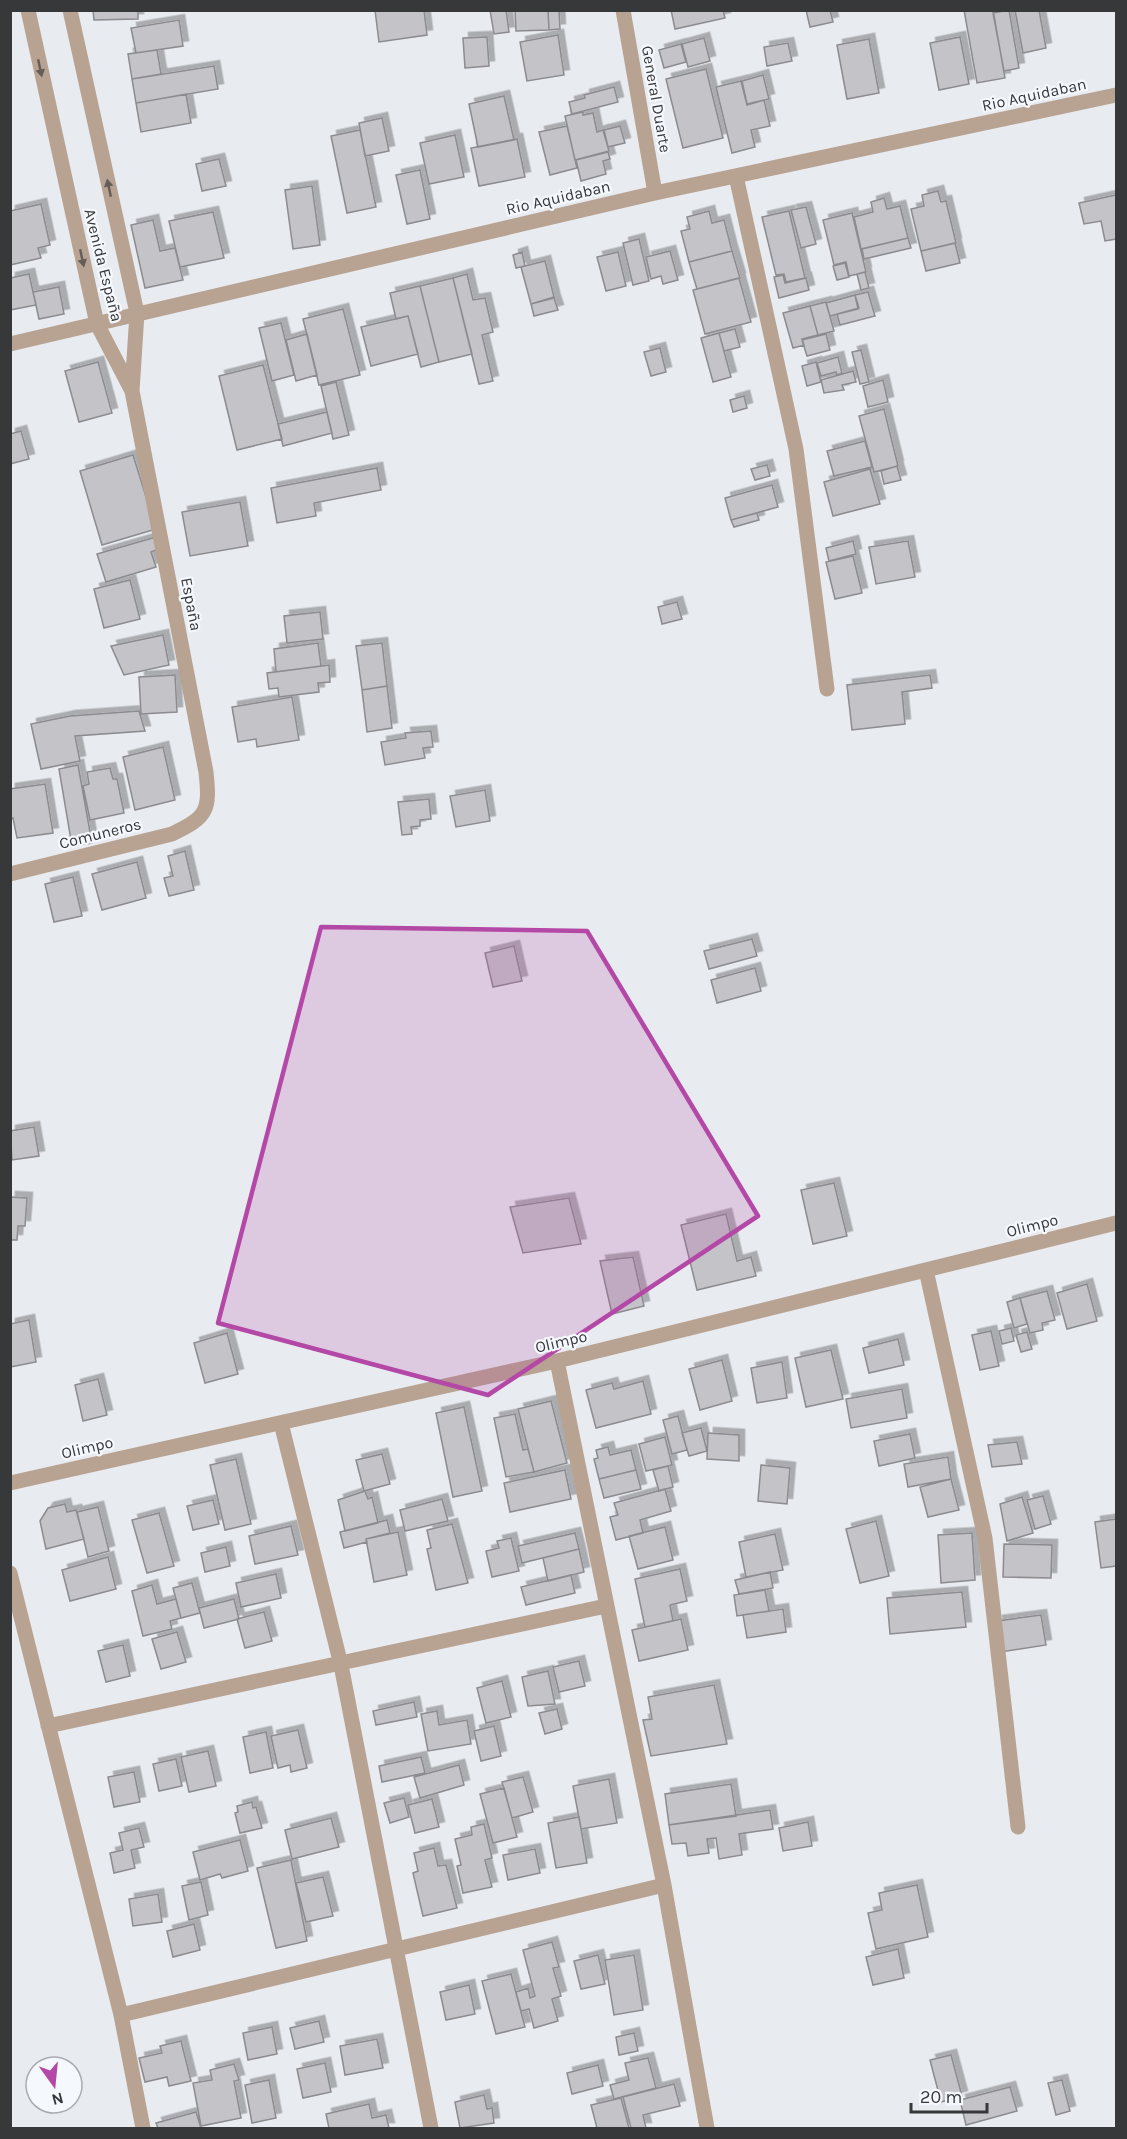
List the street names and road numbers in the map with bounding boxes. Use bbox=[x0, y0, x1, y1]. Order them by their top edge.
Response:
street label: General Duarte bbox=[638, 44, 675, 154]
street label: Rio Aquidaban bbox=[980, 74, 1088, 115]
street label: Rio Aquidaban bbox=[504, 176, 612, 219]
street label: Avenida España bbox=[80, 207, 127, 324]
street label: España bbox=[177, 576, 206, 632]
street label: Comuneros bbox=[57, 814, 143, 853]
street label: Olimpo bbox=[1004, 1210, 1060, 1241]
street label: Olimpo bbox=[533, 1326, 589, 1357]
street label: Olimpo bbox=[59, 1432, 115, 1463]

